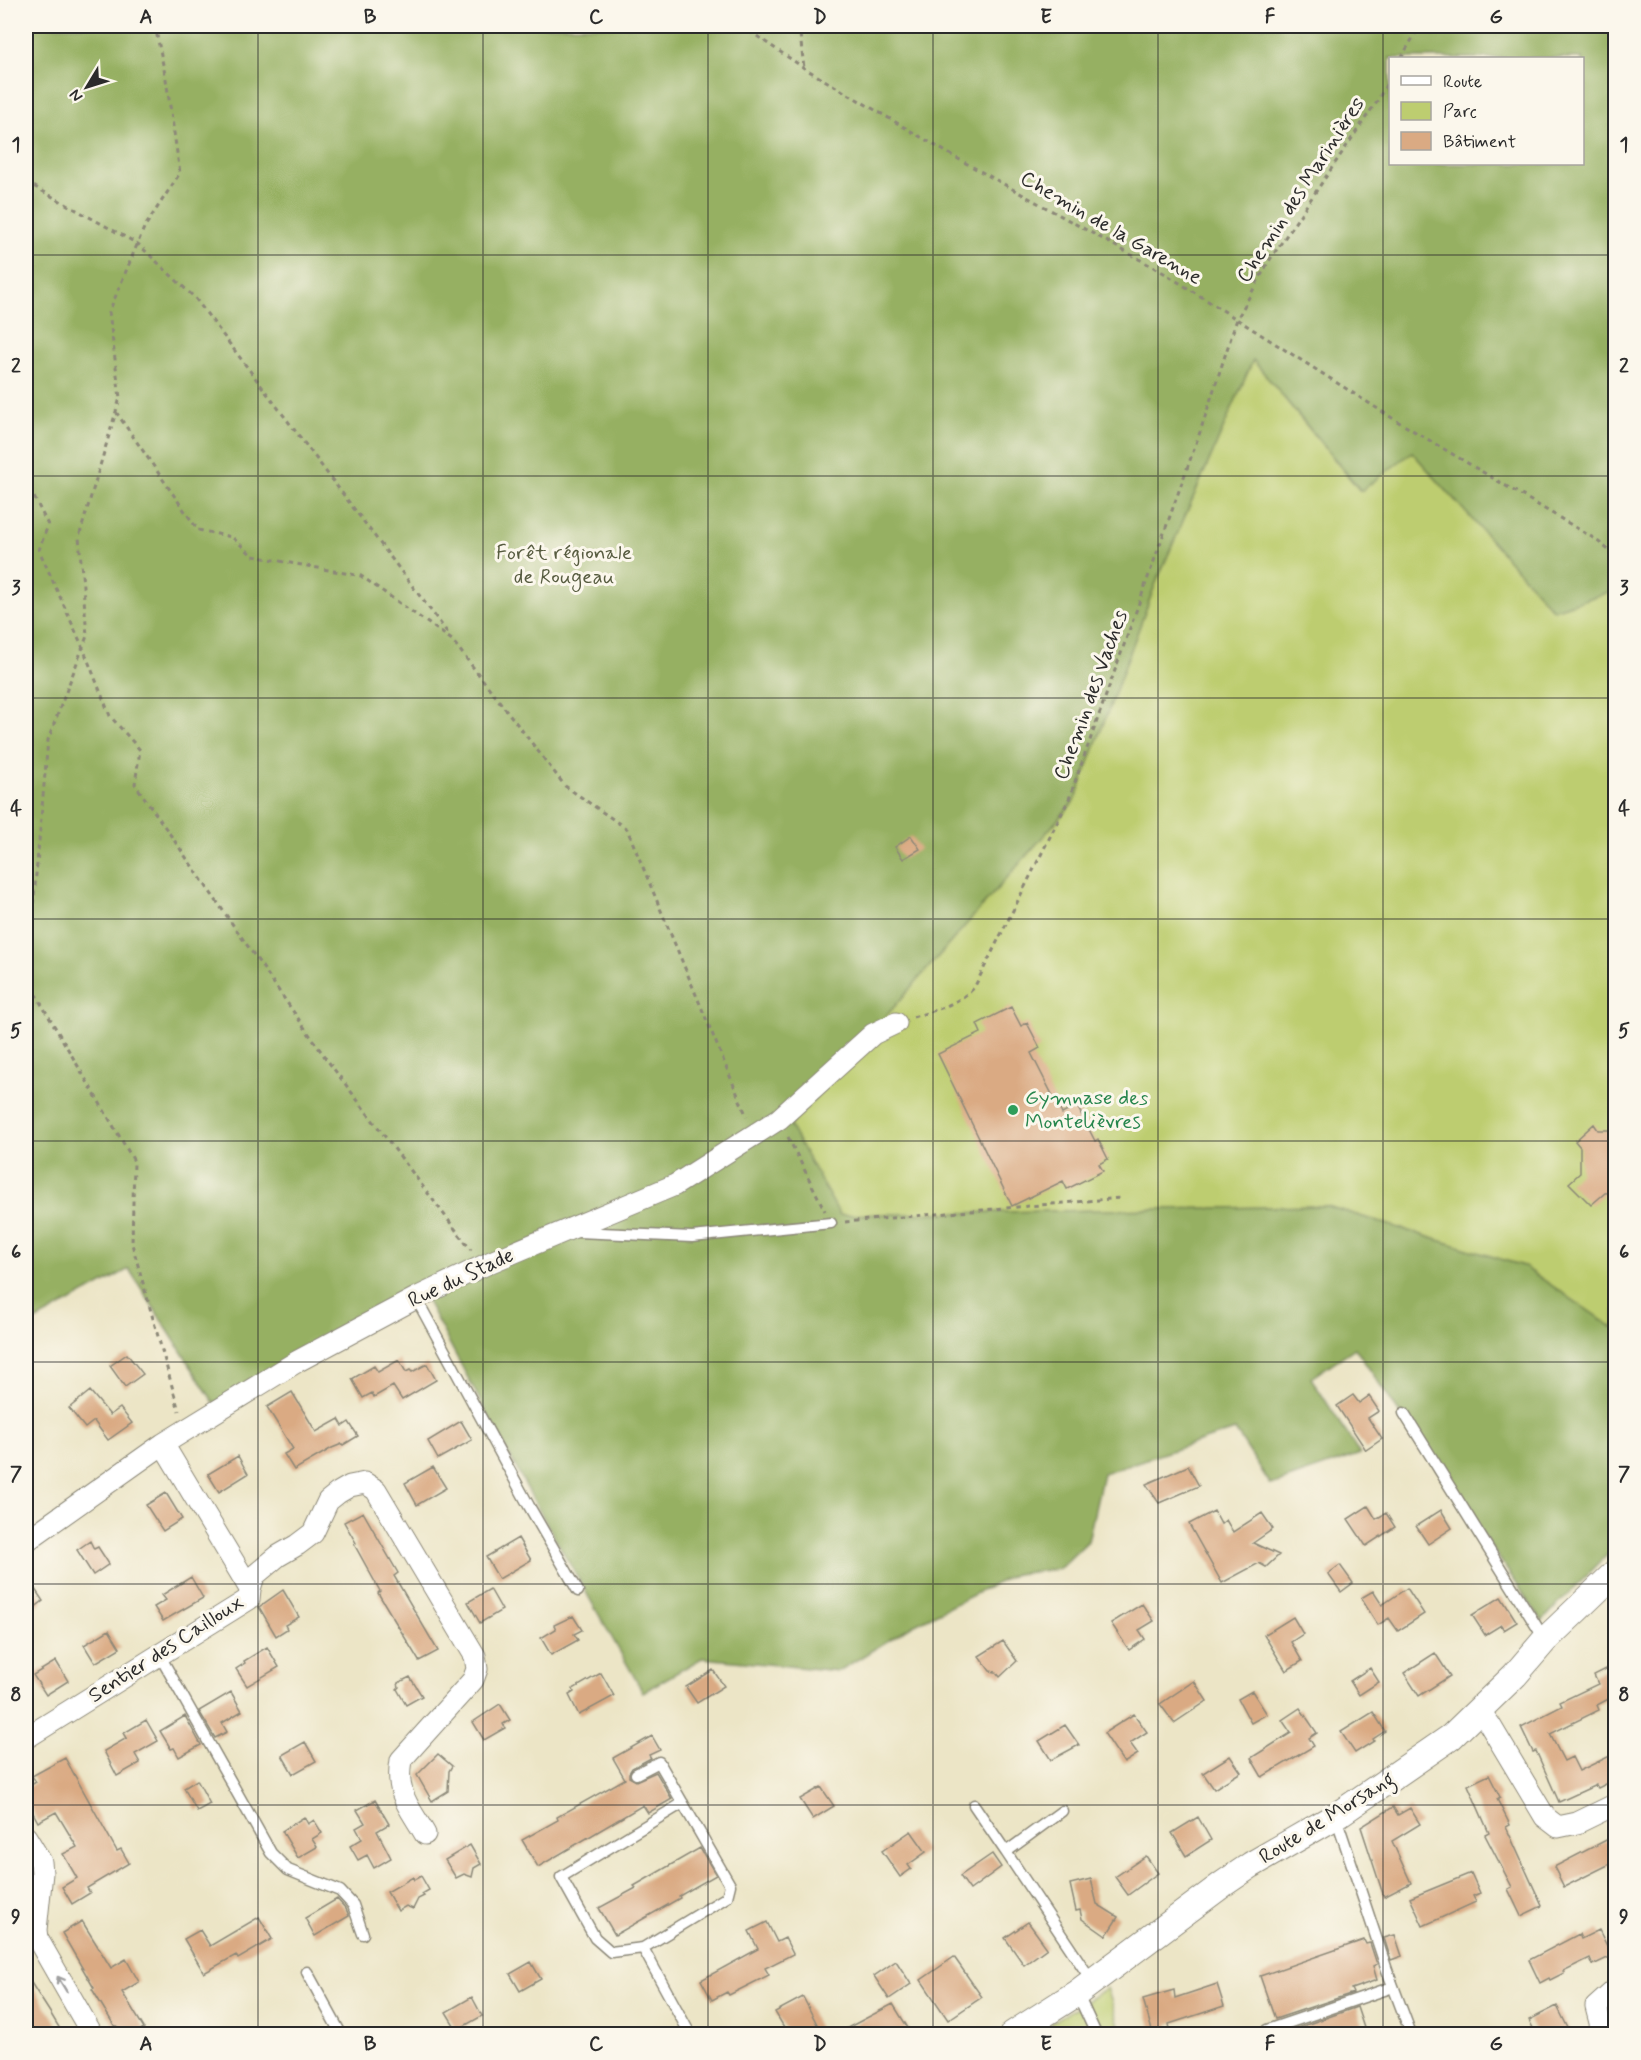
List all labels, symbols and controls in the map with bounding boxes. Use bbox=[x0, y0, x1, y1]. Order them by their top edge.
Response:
text: A bbox=[139, 4, 153, 31]
text: B bbox=[364, 4, 377, 31]
text: C bbox=[589, 4, 604, 31]
text: D bbox=[813, 4, 827, 31]
text: E bbox=[1040, 4, 1052, 31]
text: F bbox=[1265, 4, 1276, 31]
text: G bbox=[1489, 4, 1503, 31]
north arrow bbox=[57, 57, 117, 117]
legend bbox=[1389, 57, 1584, 165]
text: Route bbox=[1443, 70, 1482, 94]
text: N bbox=[65, 85, 88, 106]
street label: Chemin des Marinières bbox=[1230, 92, 1372, 288]
text: Parc bbox=[1443, 100, 1477, 124]
text: Bâtiment bbox=[1443, 130, 1516, 154]
text: 1 bbox=[12, 132, 20, 159]
text: 1 bbox=[1620, 132, 1628, 159]
street label: Chemin de la Garenne bbox=[1015, 165, 1207, 291]
text: 2 bbox=[11, 353, 21, 380]
text: 2 bbox=[1619, 353, 1629, 380]
park label: Forêt régionale de Rougeau bbox=[496, 539, 632, 592]
text: 3 bbox=[11, 575, 21, 602]
text: 3 bbox=[1619, 575, 1629, 602]
street label: Chemin des Vaches bbox=[1047, 606, 1135, 784]
text: 4 bbox=[10, 796, 22, 823]
text: 4 bbox=[1618, 796, 1630, 823]
text: 5 bbox=[10, 1018, 22, 1045]
text: 5 bbox=[1618, 1018, 1630, 1045]
place label: Gymnase des Montelièvres bbox=[1025, 1084, 1148, 1136]
marker: Gymnase des Montelièvres bbox=[1006, 1103, 1020, 1117]
text: 6 bbox=[11, 1239, 21, 1266]
text: 6 bbox=[1619, 1239, 1629, 1266]
street label: Rue du Stade bbox=[404, 1241, 518, 1315]
text: 7 bbox=[10, 1461, 22, 1488]
text: 7 bbox=[1618, 1461, 1630, 1488]
street label: Sentier des Cailloux bbox=[83, 1588, 249, 1710]
text: 8 bbox=[10, 1682, 22, 1709]
text: 8 bbox=[1618, 1682, 1630, 1709]
street label: Route de Morsang bbox=[1254, 1765, 1401, 1873]
text: 9 bbox=[11, 1904, 21, 1931]
text: 9 bbox=[1619, 1904, 1629, 1931]
one-way arrow bbox=[56, 1976, 68, 1993]
text: A bbox=[139, 2031, 153, 2058]
text: B bbox=[364, 2031, 377, 2058]
text: C bbox=[589, 2031, 604, 2058]
text: D bbox=[813, 2031, 827, 2058]
text: E bbox=[1040, 2031, 1052, 2058]
text: F bbox=[1265, 2031, 1276, 2058]
text: G bbox=[1489, 2031, 1503, 2058]

